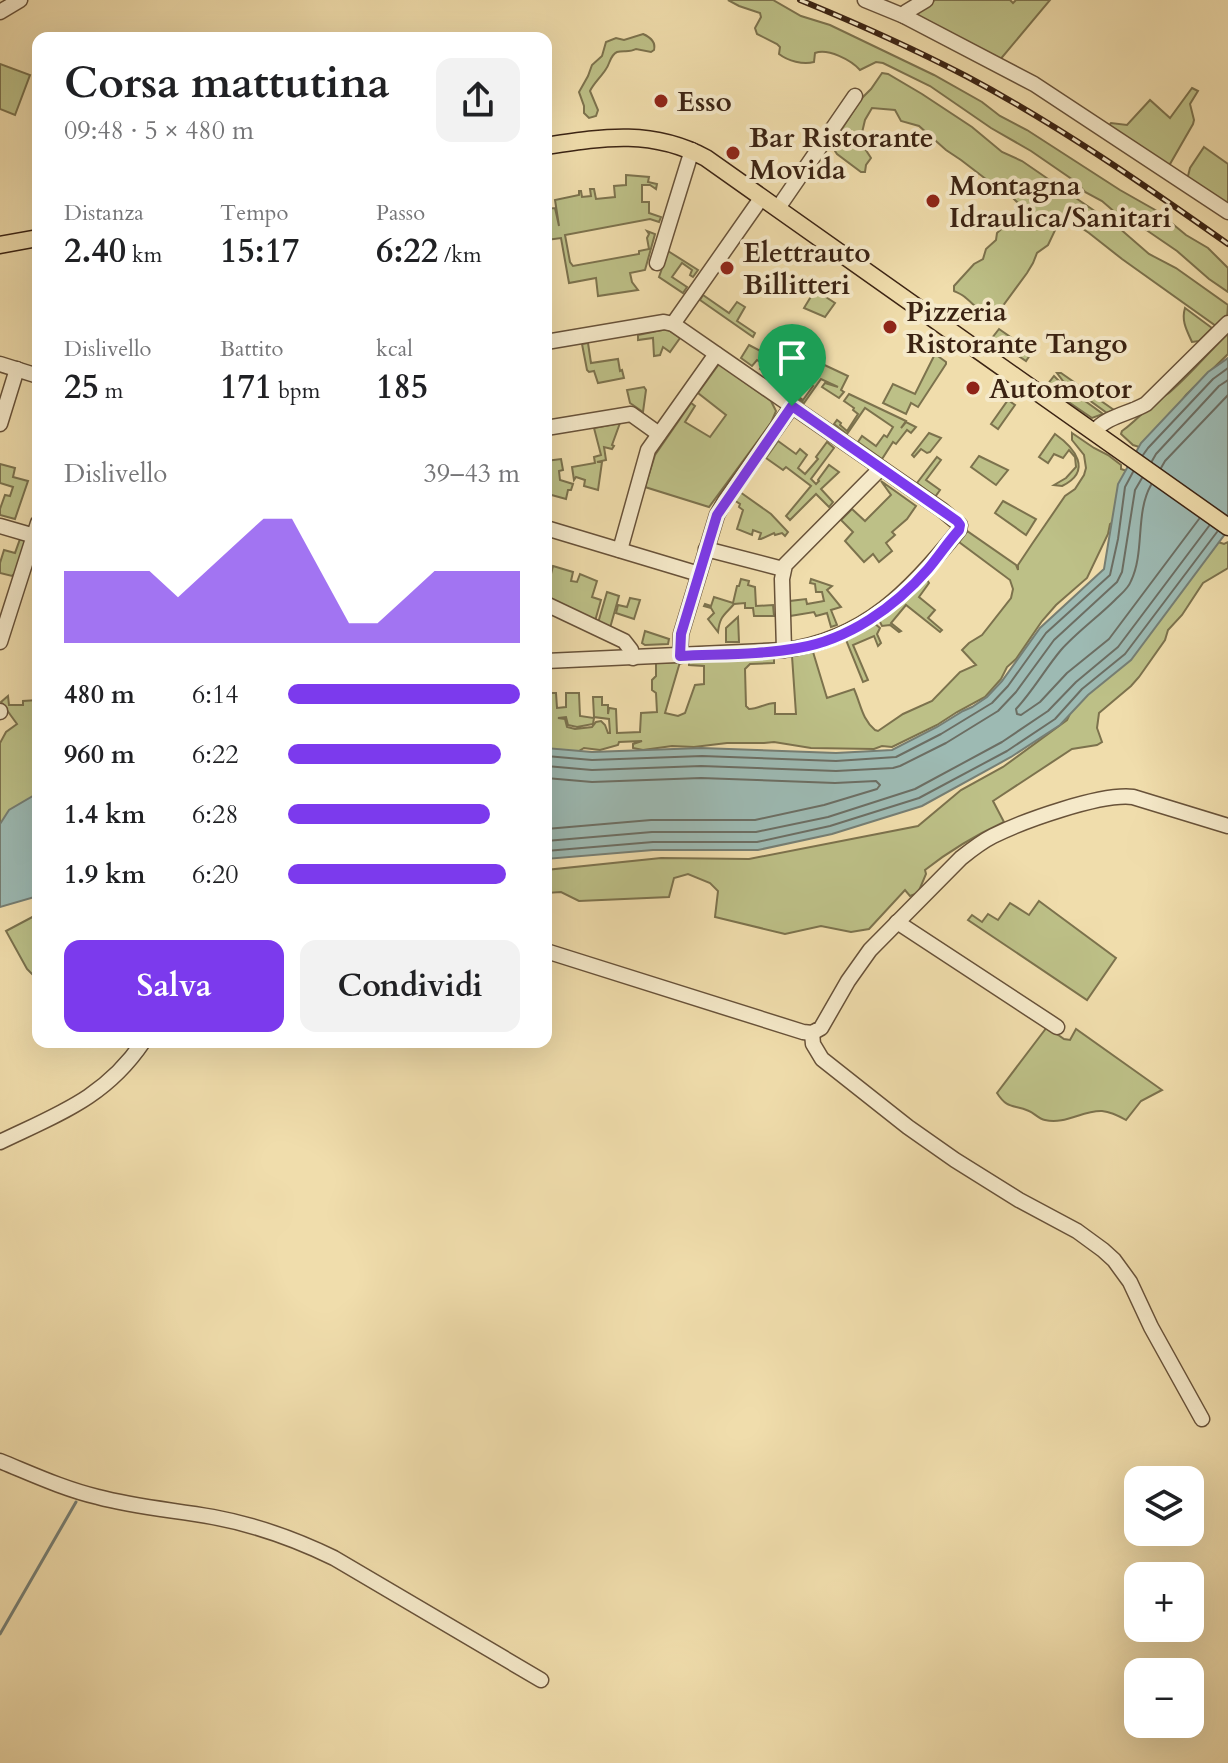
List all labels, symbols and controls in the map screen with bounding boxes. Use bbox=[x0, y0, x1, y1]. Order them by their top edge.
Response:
text: Corsa mattutina bbox=[64, 53, 390, 113]
button: share bbox=[436, 58, 520, 142]
place label: Esso bbox=[677, 83, 732, 121]
marker: Esso bbox=[652, 92, 670, 110]
text: 09:48 · 5 × 480 m bbox=[64, 113, 254, 148]
place label: Bar Ristorante Movida bbox=[749, 119, 934, 189]
marker: Bar Ristorante Movida bbox=[724, 144, 742, 162]
place label: Montagna Idraulica/Sanitari bbox=[949, 167, 1171, 237]
marker: Montagna Idraulica/Sanitari bbox=[924, 192, 942, 210]
text: Distanza bbox=[64, 198, 144, 228]
text: Tempo bbox=[220, 198, 288, 228]
text: Passo bbox=[376, 198, 425, 228]
text: 2.40 bbox=[64, 228, 126, 274]
text: 15:17 bbox=[220, 228, 300, 274]
text: 6:22 bbox=[376, 228, 438, 274]
place label: Elettrauto Billitteri bbox=[743, 234, 871, 304]
text: km bbox=[126, 240, 162, 270]
text: /km bbox=[438, 240, 482, 270]
marker: Elettrauto Billitteri bbox=[718, 259, 736, 277]
place label: Pizzeria Ristorante Tango bbox=[906, 293, 1128, 363]
marker: Pizzeria Ristorante Tango bbox=[881, 318, 899, 336]
pin bbox=[758, 324, 826, 406]
text: Dislivello bbox=[64, 334, 151, 364]
text: Battito bbox=[220, 334, 283, 364]
text: kcal bbox=[376, 334, 413, 364]
icon: arrive bbox=[770, 336, 814, 380]
text: 25 bbox=[64, 364, 99, 410]
text: 171 bbox=[220, 364, 272, 410]
text: 185 bbox=[376, 364, 428, 410]
place label: Automotor bbox=[989, 370, 1133, 408]
text: m bbox=[99, 376, 123, 406]
text: bpm bbox=[272, 376, 320, 406]
marker: Automotor bbox=[964, 379, 982, 397]
text: Dislivello bbox=[64, 456, 167, 491]
text: 39–43 m bbox=[423, 456, 520, 491]
text: 480 m bbox=[64, 677, 135, 712]
text: 6:14 bbox=[192, 677, 239, 712]
text: 960 m bbox=[64, 737, 135, 772]
text: 6:22 bbox=[192, 737, 239, 772]
text: 1.4 km bbox=[64, 797, 145, 832]
text: 6:28 bbox=[192, 797, 239, 832]
text: 1.9 km bbox=[64, 857, 145, 892]
text: 6:20 bbox=[192, 857, 239, 892]
button: Salva bbox=[64, 940, 284, 1032]
button: Condividi bbox=[300, 940, 520, 1032]
map controls bbox=[1124, 1466, 1204, 1738]
button: layers bbox=[1124, 1466, 1204, 1546]
button: + bbox=[1124, 1562, 1204, 1642]
button: − bbox=[1124, 1658, 1204, 1738]

